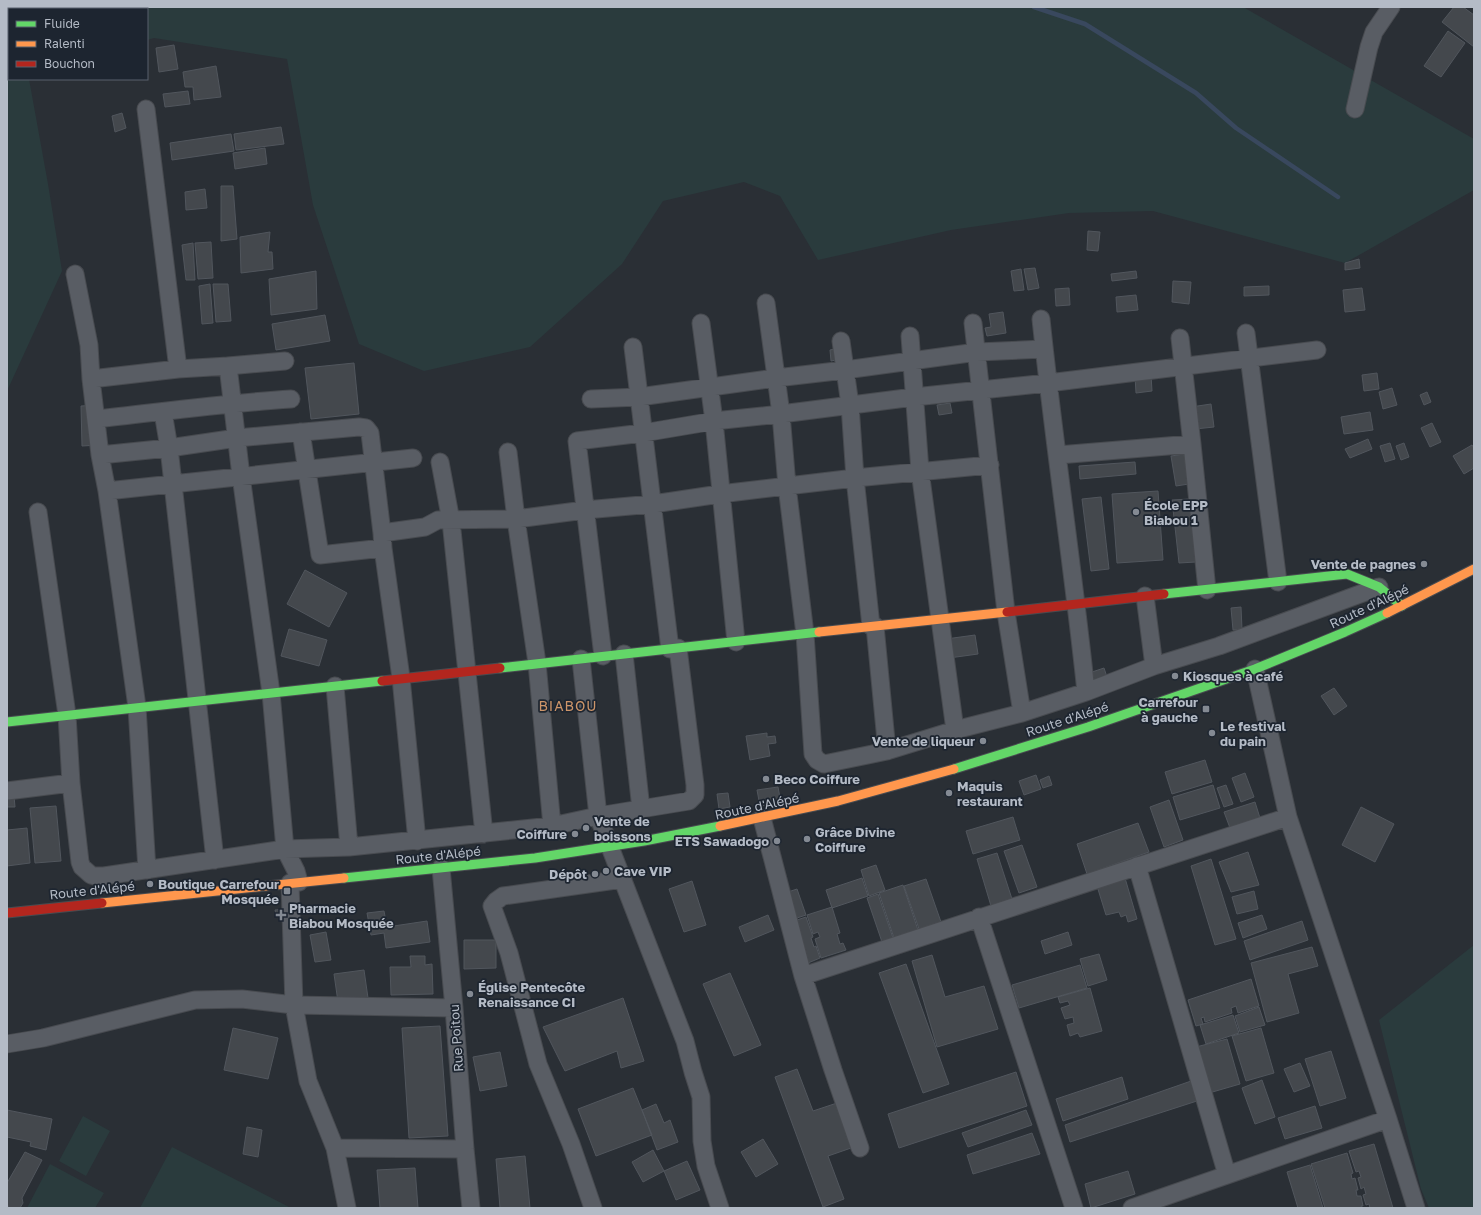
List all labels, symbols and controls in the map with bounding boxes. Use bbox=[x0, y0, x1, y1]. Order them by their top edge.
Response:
legend bbox=[8, 8, 148, 80]
text: Fluide bbox=[44, 16, 80, 31]
text: Ralenti bbox=[44, 36, 85, 51]
text: Bouchon bbox=[44, 56, 95, 71]
place label: École EPP Biabou 1 bbox=[1144, 497, 1208, 528]
marker: École EPP Biabou 1 bbox=[1131, 507, 1141, 517]
place label: Vente de pagnes bbox=[1311, 556, 1416, 572]
marker: Vente de pagnes bbox=[1419, 559, 1429, 569]
street label: Route d'Alépé bbox=[1327, 581, 1411, 631]
place label: Kiosques à café bbox=[1183, 668, 1283, 684]
marker: Kiosques à café bbox=[1170, 671, 1180, 681]
place label: Carrefour à gauche bbox=[1138, 694, 1198, 725]
district label: BIABOU bbox=[538, 697, 598, 714]
street label: Route d'Alépé bbox=[1024, 698, 1110, 740]
marker: Carrefour à gauche bbox=[1201, 704, 1211, 714]
place label: Le festival du pain bbox=[1220, 718, 1287, 749]
marker: Le festival du pain bbox=[1207, 728, 1217, 738]
place label: Vente de liqueur bbox=[872, 733, 975, 749]
marker: Vente de liqueur bbox=[978, 736, 988, 746]
place label: Beco Coiffure bbox=[774, 771, 860, 787]
marker: Beco Coiffure bbox=[761, 774, 771, 784]
place label: Maquis restaurant bbox=[957, 778, 1023, 809]
marker: Maquis restaurant bbox=[944, 788, 954, 798]
street label: Route d'Alépé bbox=[713, 789, 801, 823]
place label: Vente de boissons bbox=[594, 813, 651, 844]
marker: Vente de boissons bbox=[581, 823, 591, 833]
place label: Grâce Divine Coiffure bbox=[815, 824, 895, 855]
place label: Coiffure bbox=[516, 826, 567, 842]
marker: Coiffure bbox=[570, 829, 580, 839]
place label: ETS Sawadogo bbox=[675, 833, 769, 849]
marker: Grâce Divine Coiffure bbox=[802, 834, 812, 844]
marker: ETS Sawadogo bbox=[772, 836, 782, 846]
street label: Route d'Alépé bbox=[395, 843, 481, 867]
place label: Cave VIP bbox=[614, 863, 672, 879]
place label: Dépôt bbox=[549, 866, 587, 882]
marker: Cave VIP bbox=[601, 866, 611, 876]
marker: Dépôt bbox=[590, 869, 600, 879]
place label: Boutique bbox=[158, 876, 215, 892]
place label: Carrefour Mosquée bbox=[219, 876, 279, 907]
street label: Route d'Alépé bbox=[49, 878, 135, 902]
marker: Boutique bbox=[145, 879, 155, 889]
marker: Carrefour Mosquée bbox=[282, 886, 292, 896]
place label: Pharmacie Biabou Mosquée bbox=[289, 900, 394, 931]
marker: Pharmacie Biabou Mosquée bbox=[276, 910, 286, 920]
place label: Église Pentecôte Renaissance CI bbox=[478, 979, 586, 1010]
marker: Église Pentecôte Renaissance CI bbox=[465, 989, 475, 999]
street label: Rue Poitou bbox=[446, 1004, 466, 1072]

